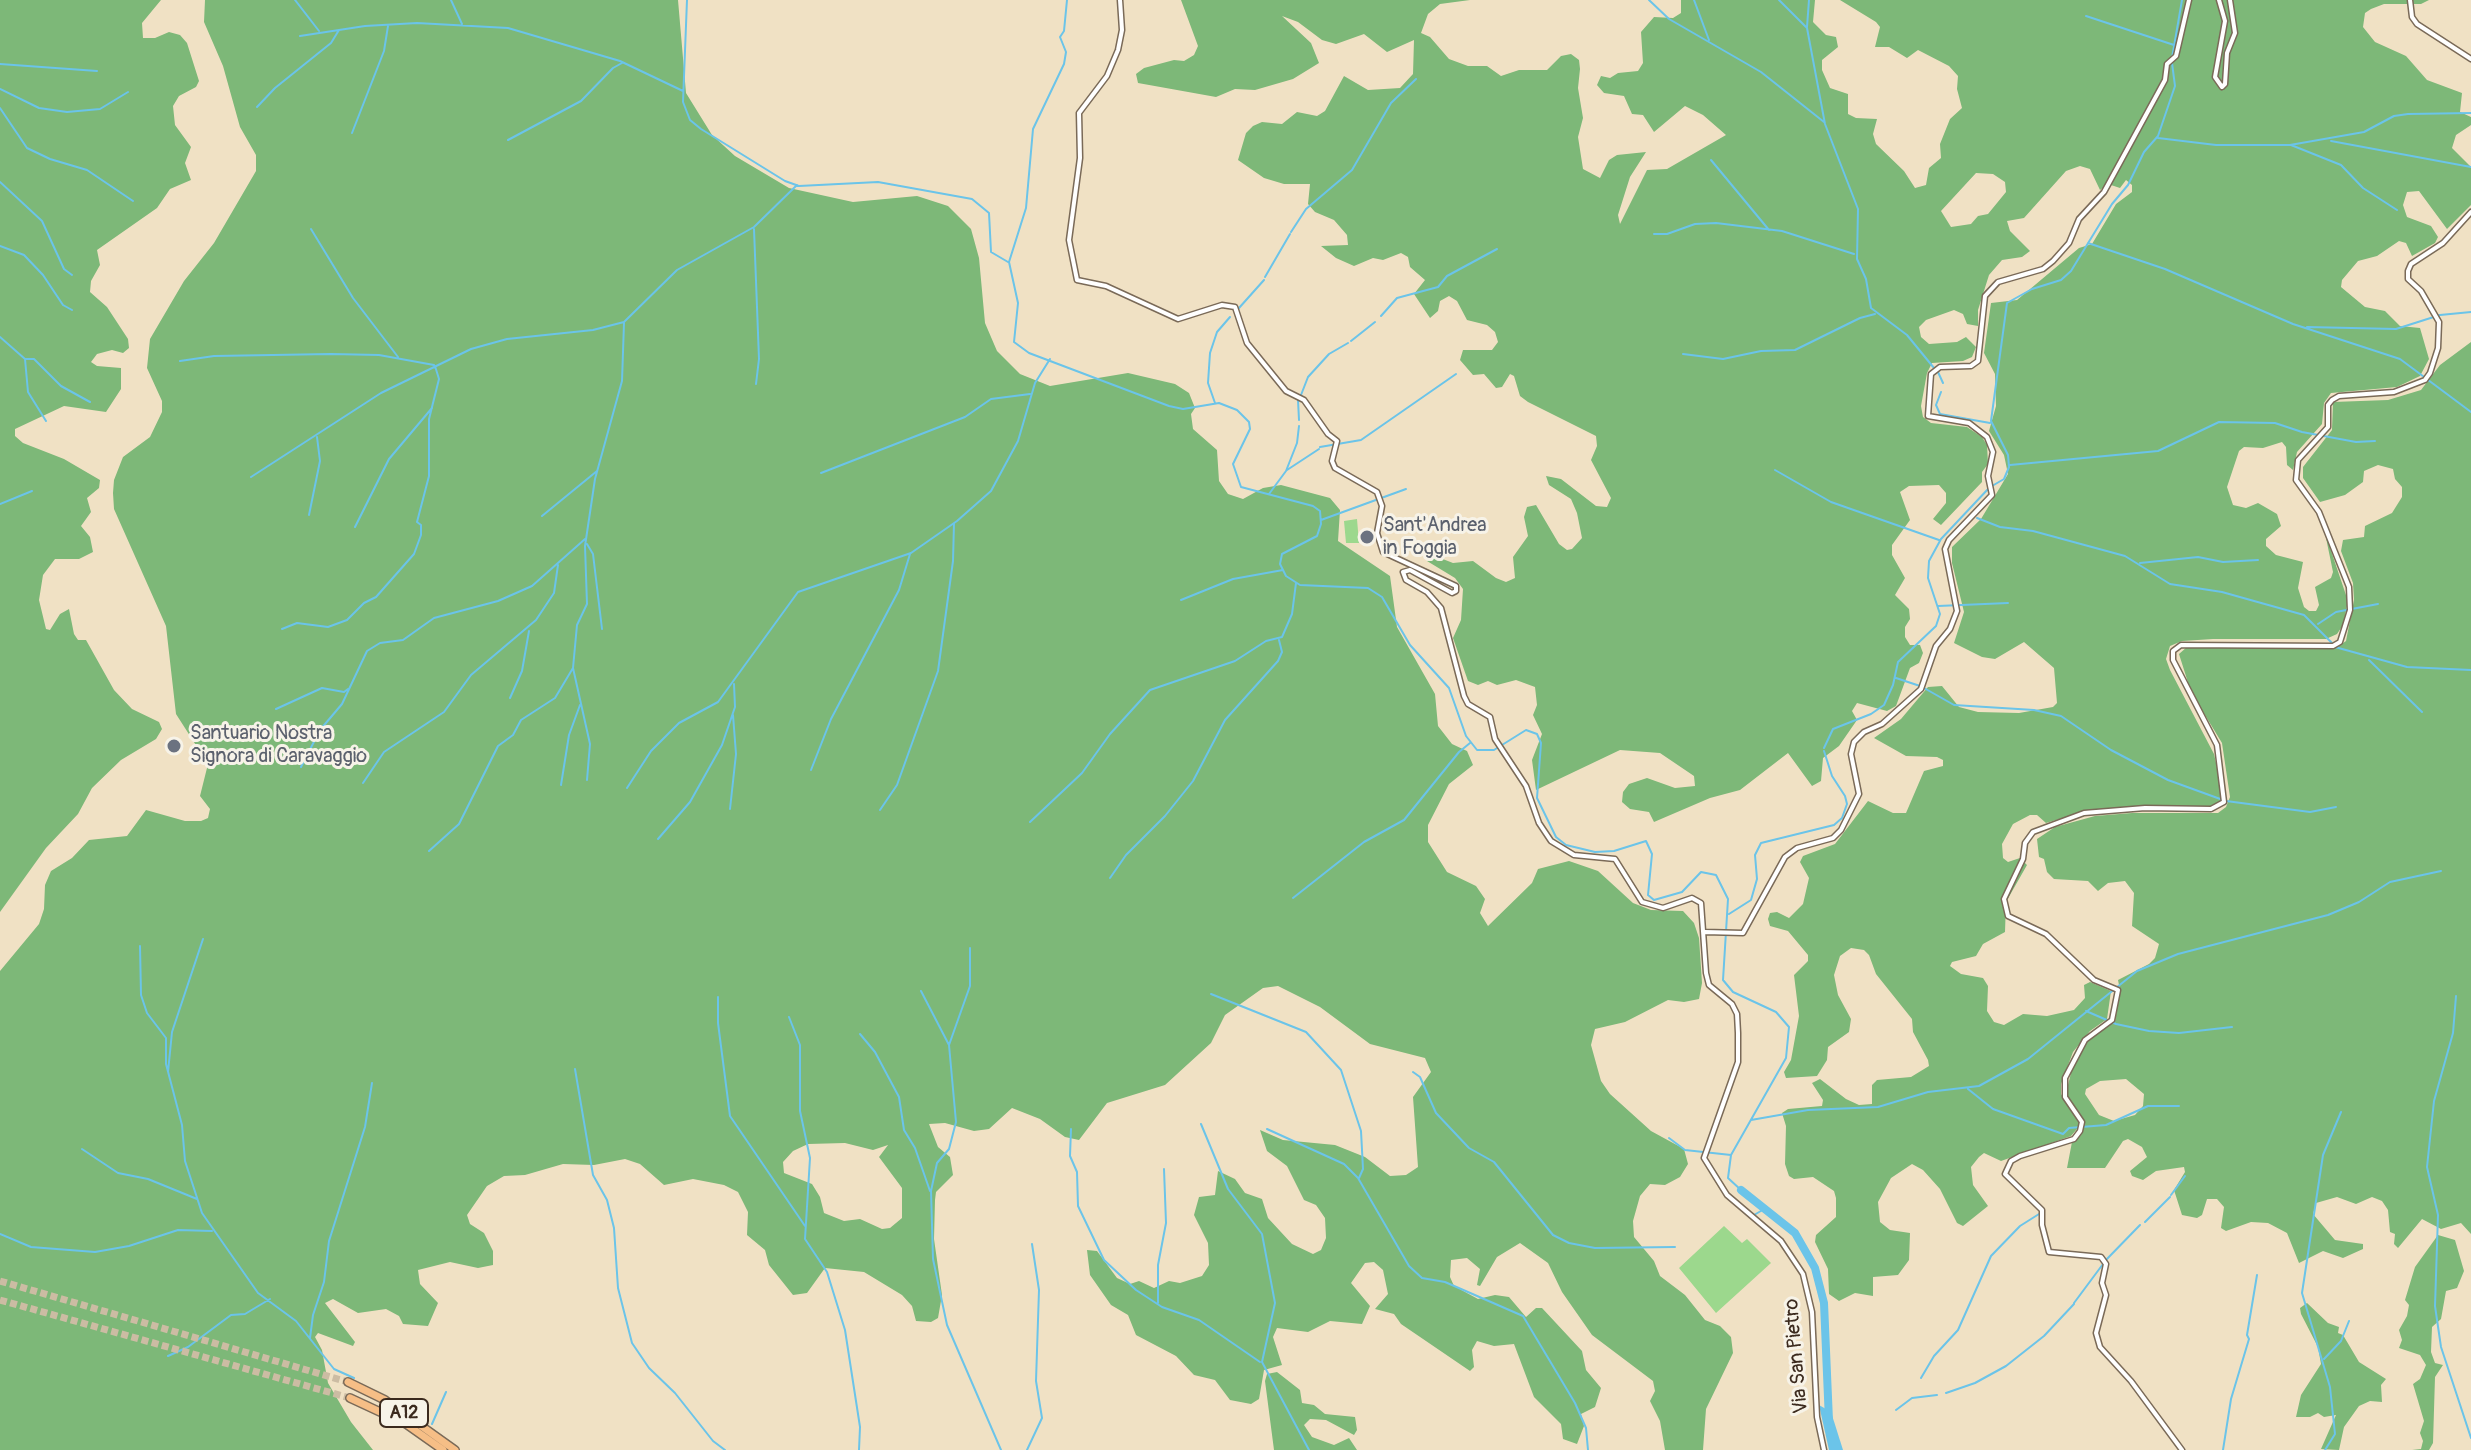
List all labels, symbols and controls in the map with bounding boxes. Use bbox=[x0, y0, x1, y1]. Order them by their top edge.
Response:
place label: Sant'Andrea in Foggia bbox=[1383, 514, 1486, 561]
marker: Sant'Andrea in Foggia bbox=[1358, 528, 1376, 546]
place label: Santuario Nostra Signora di Caravaggio bbox=[190, 722, 367, 769]
marker: Santuario Nostra Signora di Caravaggio bbox=[165, 737, 183, 755]
street label: Via San Pietro bbox=[1780, 1298, 1814, 1414]
road number: A12 bbox=[380, 1399, 428, 1427]

